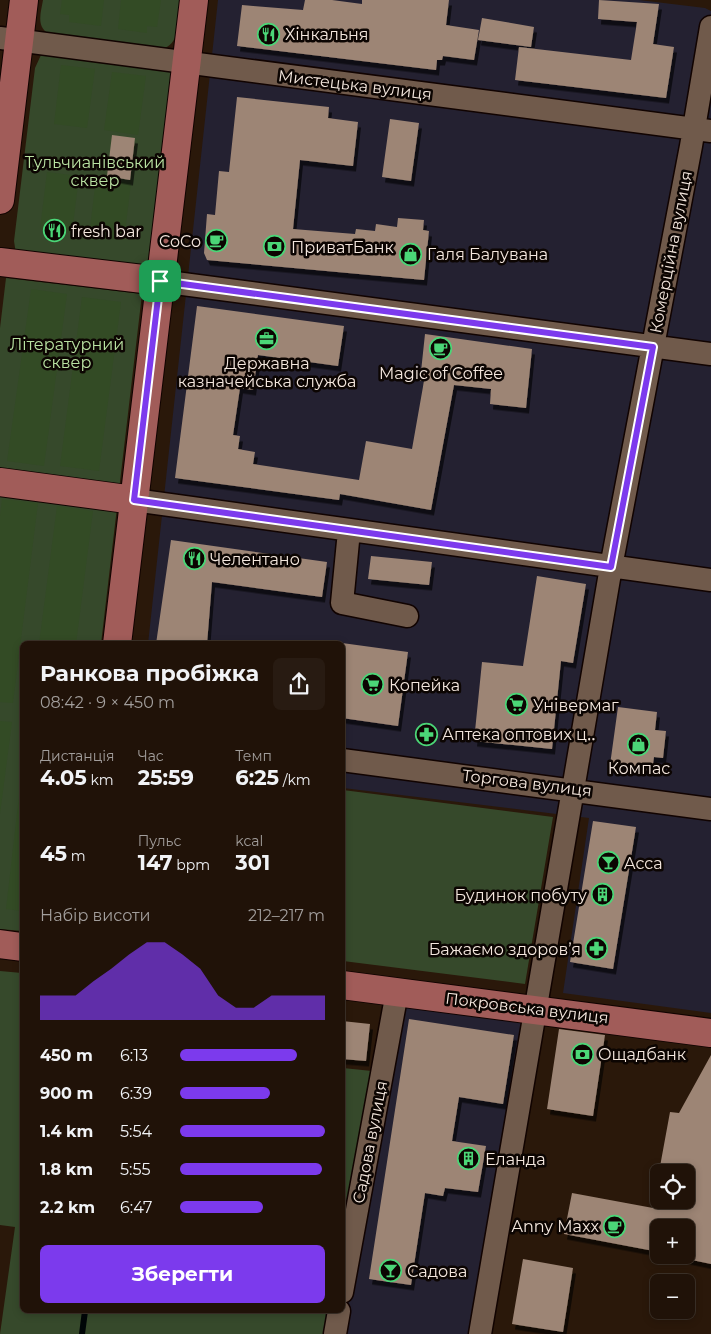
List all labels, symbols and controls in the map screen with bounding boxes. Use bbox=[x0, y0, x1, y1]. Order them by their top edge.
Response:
restaurant icon: Хінкальня bbox=[257, 22, 281, 46]
place label: Хінкальня bbox=[285, 25, 369, 44]
street label: Мистецька вулиця bbox=[277, 66, 433, 104]
park label: Тульчианівський сквер bbox=[25, 153, 165, 190]
street label: Комерційна вулиця bbox=[646, 169, 696, 335]
restaurant icon: fresh bar bbox=[43, 219, 67, 243]
place label: fresh bar bbox=[71, 222, 142, 241]
cafe icon: CoCo bbox=[205, 229, 229, 253]
place label: CoCo bbox=[159, 232, 201, 251]
bank icon: ПриватБанк bbox=[263, 235, 287, 259]
place label: ПриватБанк bbox=[291, 238, 395, 257]
shop icon: Галя Балувана bbox=[399, 242, 423, 266]
place label: Галя Балувана bbox=[427, 245, 548, 264]
pin bbox=[139, 260, 181, 302]
icon: arrive bbox=[146, 267, 174, 295]
office icon: Державна казначейська служба bbox=[255, 327, 279, 351]
park label: Літературний сквер bbox=[10, 335, 124, 372]
cafe icon: Magic of Coffee bbox=[429, 337, 453, 361]
place label: Державна казначейська служба bbox=[178, 354, 356, 391]
place label: Magic of Coffee bbox=[379, 364, 503, 383]
restaurant icon: Челентано bbox=[182, 547, 206, 571]
place label: Челентано bbox=[210, 550, 300, 569]
button: share bbox=[273, 658, 325, 710]
text: Ранкова пробіжка bbox=[40, 660, 259, 687]
supermarket icon: Копейка bbox=[361, 673, 385, 697]
place label: Копейка bbox=[389, 676, 460, 695]
text: 08:42 · 9 × 450 m bbox=[40, 693, 175, 712]
supermarket icon: Універмаг bbox=[505, 693, 529, 717]
place label: Універмаг bbox=[533, 696, 619, 715]
pharmacy icon: Аптека оптових ц‥ bbox=[414, 722, 438, 746]
place label: Аптека оптових ц‥ bbox=[442, 725, 596, 744]
shop icon: Компас bbox=[627, 732, 651, 756]
text: Дистанція bbox=[40, 747, 115, 765]
text: Час bbox=[138, 747, 164, 765]
text: Темп bbox=[235, 747, 272, 765]
place label: Компас bbox=[608, 759, 670, 778]
text: 4.05 bbox=[40, 765, 87, 790]
text: 25:59 bbox=[138, 765, 194, 790]
text: 6:25 bbox=[235, 765, 279, 790]
street label: Торгова вулиця bbox=[461, 766, 593, 800]
text: km bbox=[87, 771, 114, 789]
text: /km bbox=[279, 771, 311, 789]
text: Пульс bbox=[138, 832, 181, 850]
text: kcal bbox=[235, 832, 263, 850]
text: 45 bbox=[40, 841, 67, 866]
text: m bbox=[67, 847, 86, 865]
text: 147 bbox=[138, 850, 173, 875]
text: 301 bbox=[235, 850, 270, 875]
bar icon: Acca bbox=[596, 851, 620, 875]
place label: Acca bbox=[624, 854, 663, 873]
text: bpm bbox=[173, 856, 210, 874]
building icon: Будинок побуту bbox=[591, 883, 615, 907]
place label: Будинок побуту bbox=[454, 886, 587, 905]
text: Набір висоти bbox=[40, 906, 151, 925]
text: 212–217 m bbox=[248, 906, 325, 925]
pharmacy icon: Бажаємо здоровʼя bbox=[585, 937, 609, 961]
place label: Бажаємо здоровʼя bbox=[429, 940, 581, 959]
street label: Покровська вулиця bbox=[444, 989, 610, 1027]
bank icon: Ощадбанк bbox=[570, 1042, 594, 1066]
place label: Ощадбанк bbox=[598, 1045, 687, 1064]
text: 450 m bbox=[40, 1046, 93, 1065]
text: 6:13 bbox=[120, 1046, 148, 1065]
street label: Садова вулиця bbox=[349, 1079, 391, 1205]
text: 900 m bbox=[40, 1084, 93, 1103]
text: 6:39 bbox=[120, 1084, 152, 1103]
text: 1.4 km bbox=[40, 1122, 93, 1141]
text: 5:54 bbox=[120, 1122, 152, 1141]
building icon: Еланда bbox=[457, 1147, 481, 1171]
place label: Еланда bbox=[485, 1150, 546, 1169]
text: 1.8 km bbox=[40, 1160, 93, 1179]
text: 5:55 bbox=[120, 1160, 150, 1179]
map controls bbox=[650, 1164, 695, 1319]
button: locate bbox=[650, 1164, 695, 1209]
text: 2.2 km bbox=[40, 1198, 95, 1217]
text: 6:47 bbox=[120, 1198, 152, 1217]
cafe icon: Anny Maxx bbox=[603, 1214, 627, 1238]
place label: Anny Maxx bbox=[512, 1217, 599, 1236]
button: + bbox=[650, 1219, 695, 1264]
button: Зберегти bbox=[40, 1245, 325, 1303]
bar icon: Садова bbox=[379, 1259, 403, 1283]
place label: Садова bbox=[407, 1262, 467, 1281]
button: − bbox=[650, 1274, 695, 1319]

